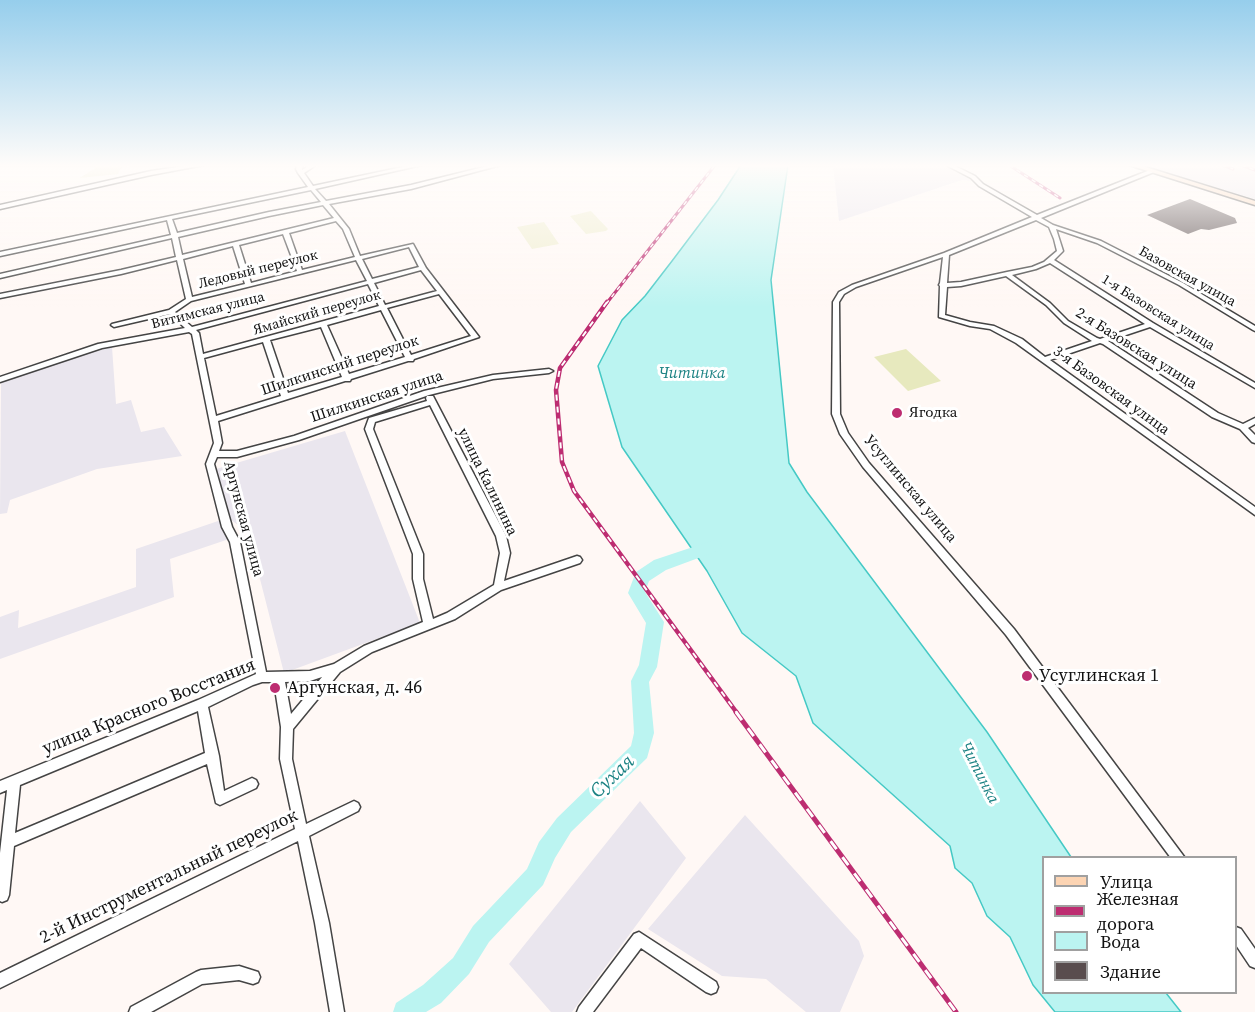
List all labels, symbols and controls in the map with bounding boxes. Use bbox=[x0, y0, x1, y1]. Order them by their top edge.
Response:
street label: Базовская улица bbox=[1136, 243, 1238, 311]
street label: Ледовый переулок bbox=[197, 247, 319, 293]
street label: 1-я Базовская улица bbox=[1098, 271, 1218, 355]
street label: Ямайский переулок bbox=[251, 287, 383, 339]
street label: Витимская улица bbox=[150, 289, 266, 333]
street label: 2-я Базовская улица bbox=[1072, 304, 1200, 394]
street label: Шилкинский переулок bbox=[259, 332, 421, 400]
street label: 3-я Базовская улица bbox=[1049, 343, 1173, 439]
water label: Читинка bbox=[659, 364, 725, 384]
street label: Шилкинская улица bbox=[309, 367, 445, 427]
place label: Ягодка bbox=[909, 404, 957, 422]
marker: Ягодка bbox=[890, 406, 904, 420]
street label: улица Калинина bbox=[453, 425, 521, 539]
street label: Усуглинская улица bbox=[860, 432, 960, 546]
street label: Аргунская улица bbox=[219, 459, 267, 579]
street label: улица Красного Восстания bbox=[39, 654, 259, 760]
place label: Усуглинская 1 bbox=[1039, 665, 1159, 687]
marker: Усуглинская 1 bbox=[1020, 669, 1034, 683]
place label: Аргунская, д. 46 bbox=[287, 677, 422, 699]
marker: Аргунская, д. 46 bbox=[268, 681, 282, 695]
water label: Читинка bbox=[955, 739, 1003, 807]
water label: Сухая bbox=[586, 750, 640, 804]
street label: 2-й Инструментальный переулок bbox=[37, 805, 301, 949]
legend bbox=[1042, 856, 1237, 994]
text: Улица bbox=[1100, 869, 1153, 894]
text: Железная дорога bbox=[1097, 886, 1179, 936]
text: Вода bbox=[1100, 929, 1140, 954]
text: Здание bbox=[1100, 959, 1161, 984]

